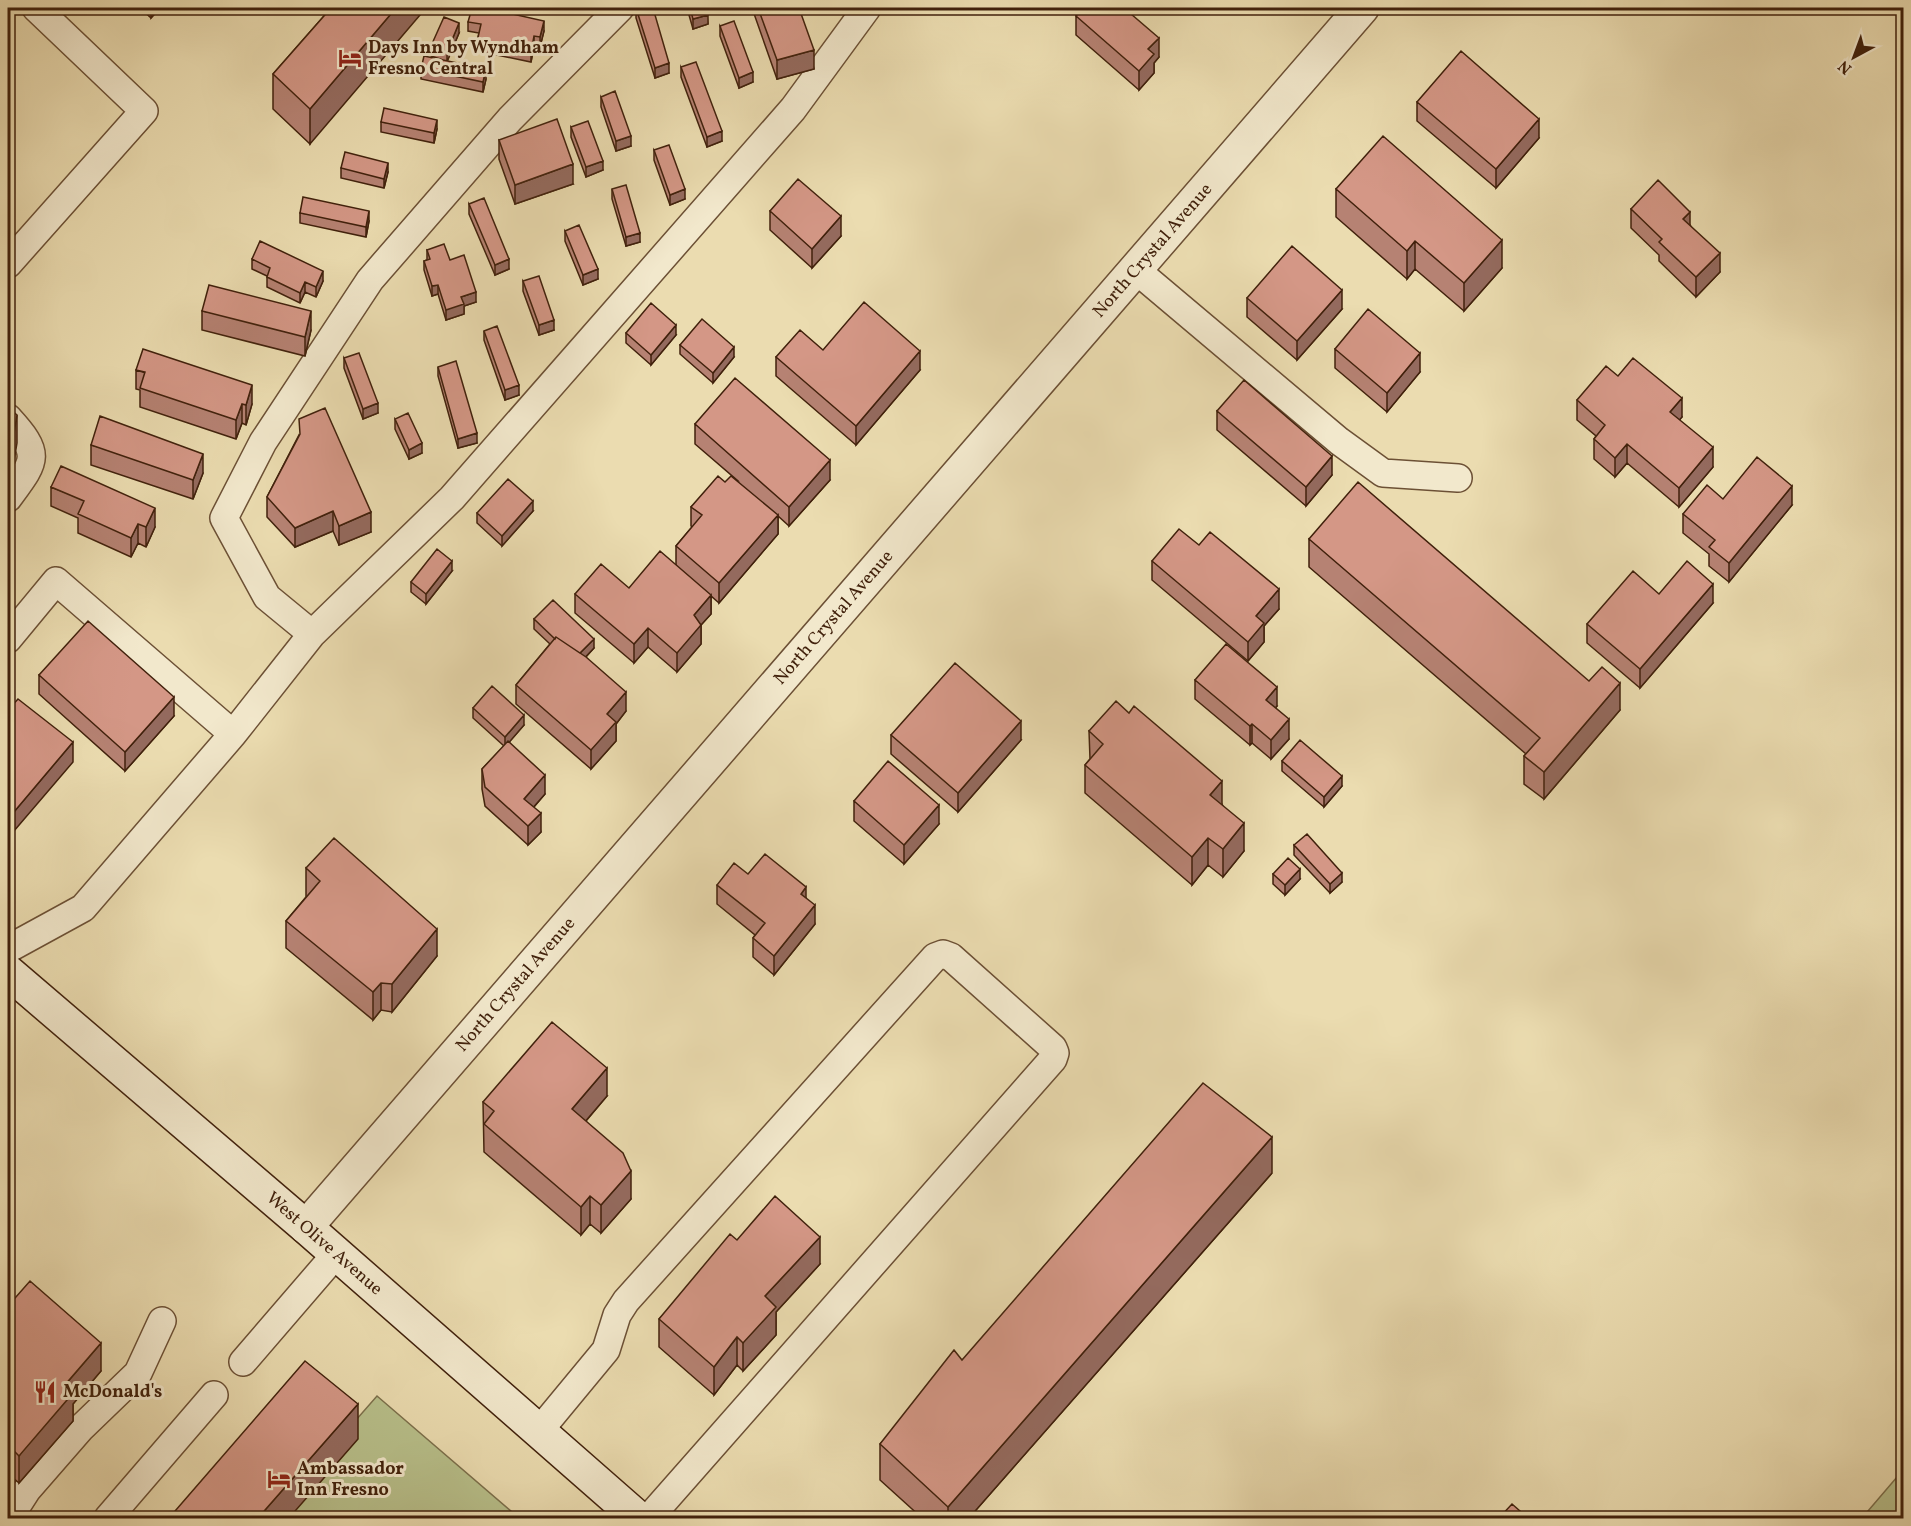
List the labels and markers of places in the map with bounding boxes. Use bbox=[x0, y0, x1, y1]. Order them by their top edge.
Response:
place label: Days Inn by Wyndham Fresno Central bbox=[368, 36, 559, 82]
hotel icon: Days Inn by Wyndham Fresno Central bbox=[337, 45, 363, 71]
restaurant icon: McDonald's bbox=[32, 1379, 58, 1405]
place label: McDonald's bbox=[63, 1380, 162, 1405]
place label: Ambassador Inn Fresno bbox=[297, 1457, 404, 1503]
hotel icon: Ambassador Inn Fresno bbox=[266, 1466, 292, 1492]

